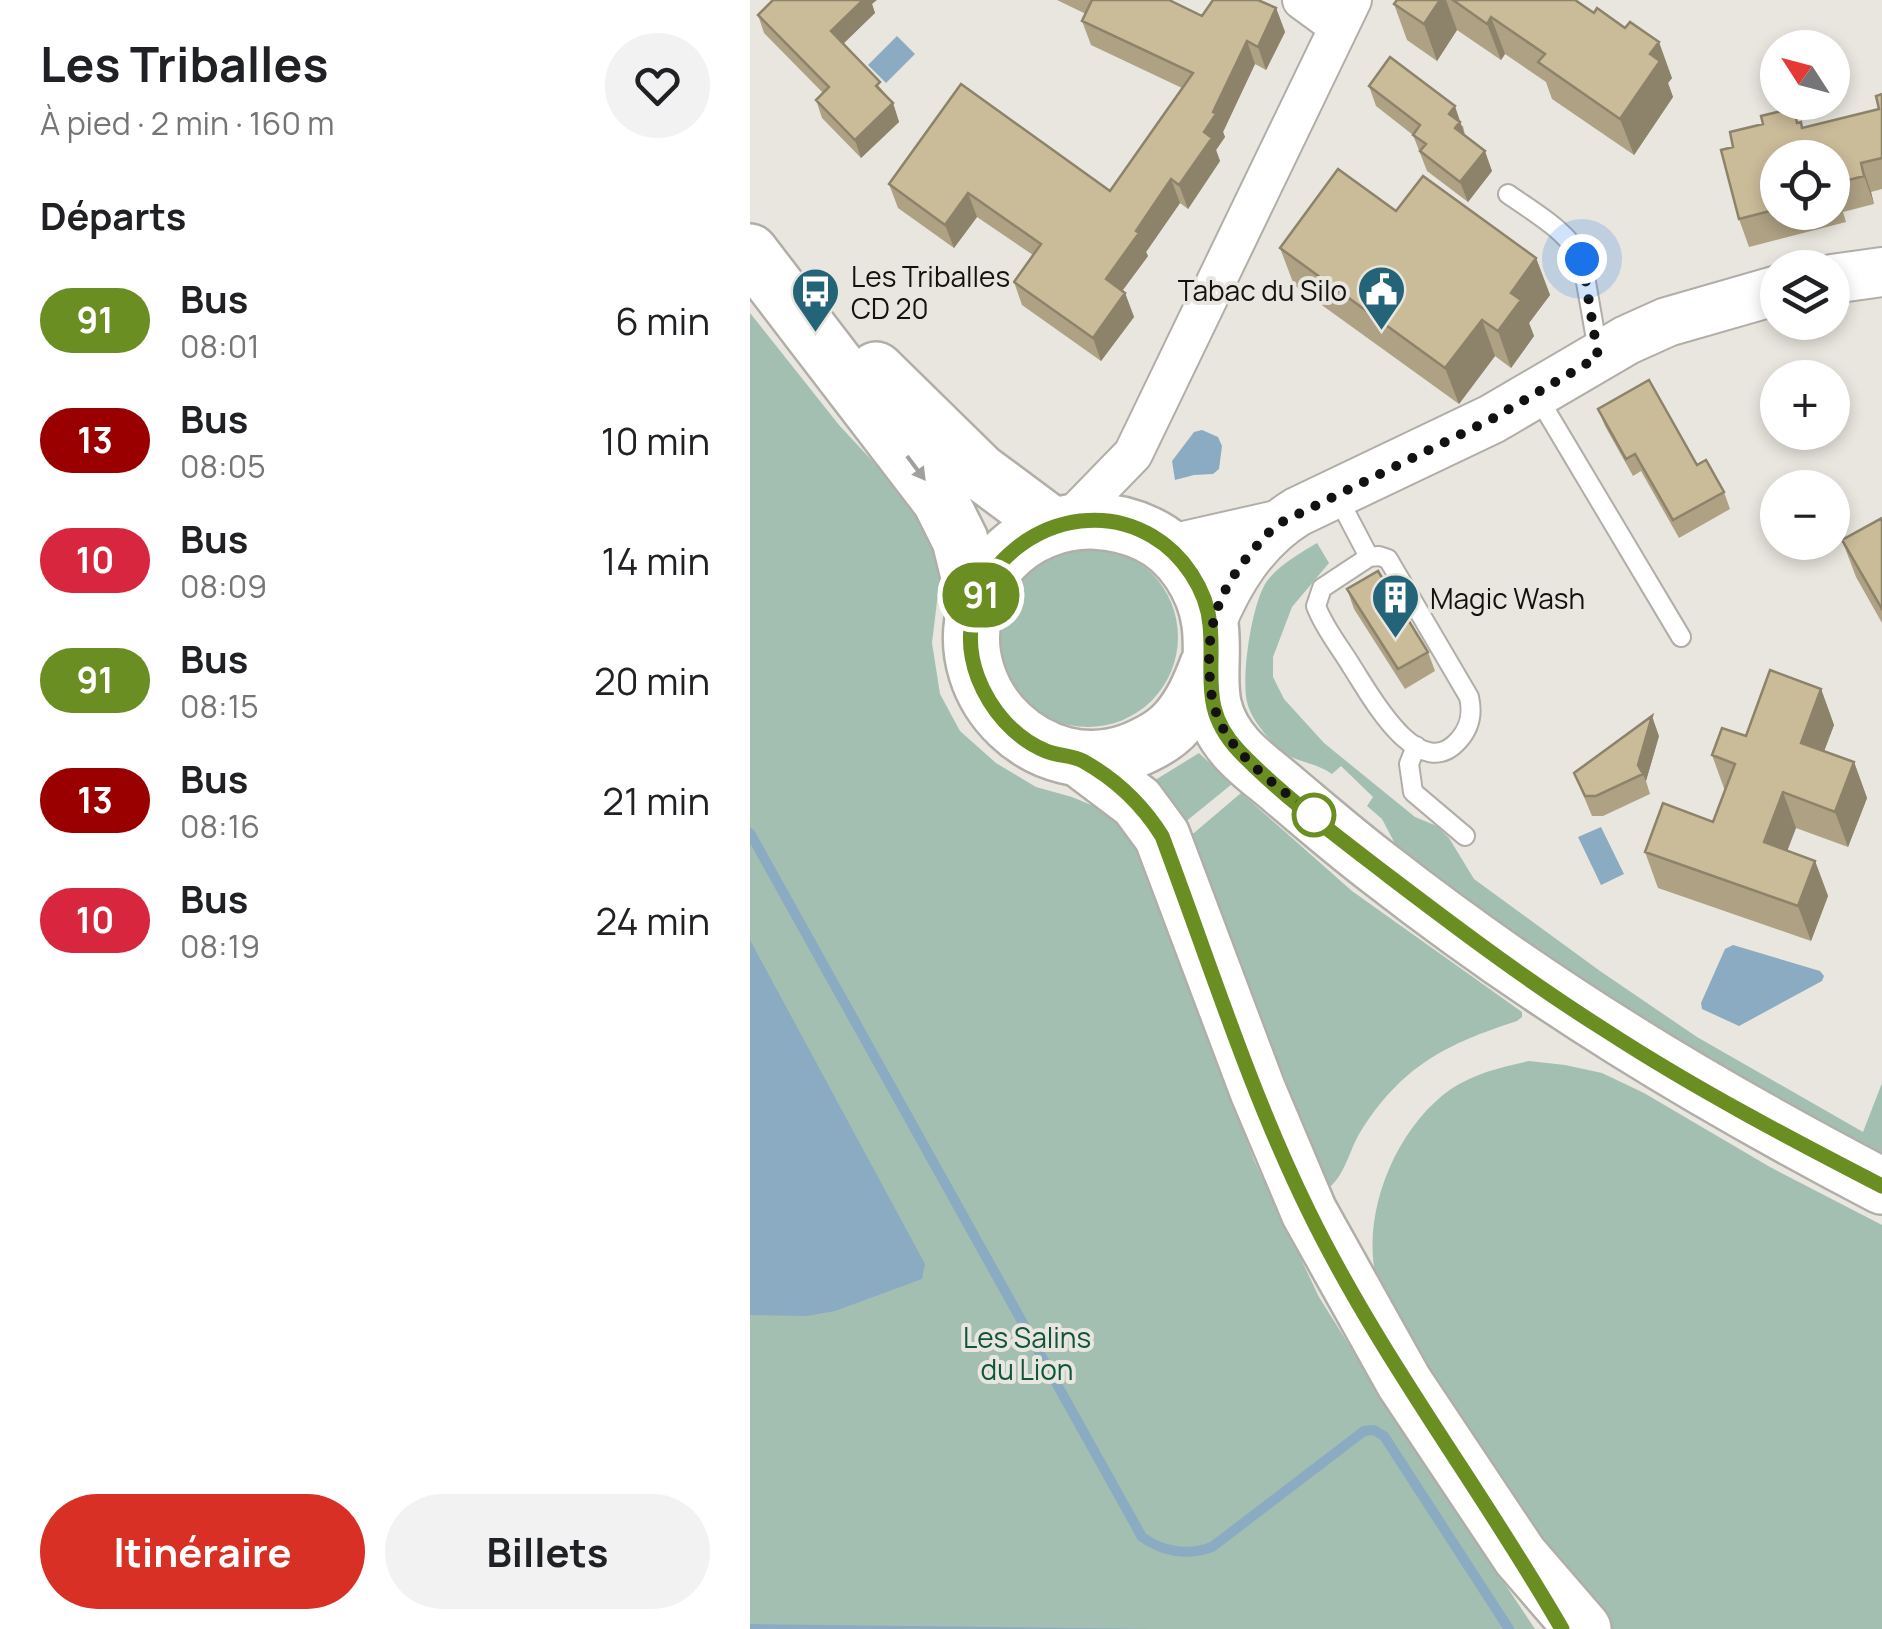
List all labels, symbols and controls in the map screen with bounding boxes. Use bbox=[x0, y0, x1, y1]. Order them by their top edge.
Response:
north arrow bbox=[1760, 30, 1850, 120]
map controls bbox=[1760, 30, 1850, 560]
text: Les Triballes bbox=[40, 31, 328, 96]
button: heart bbox=[605, 33, 710, 138]
text: À pied · 2 min · 160 m bbox=[40, 101, 335, 145]
button: locate bbox=[1760, 140, 1850, 230]
text: Départs bbox=[40, 189, 186, 241]
your location bbox=[1557, 234, 1607, 284]
button: layers bbox=[1760, 250, 1850, 340]
place label: Les Triballes CD 20 bbox=[851, 257, 1010, 327]
public building icon: Tabac du Silo bbox=[1356, 264, 1408, 332]
bus stop icon: Les Triballes CD 20 bbox=[790, 266, 842, 334]
place label: Tabac du Silo bbox=[1178, 271, 1347, 309]
text: Bus bbox=[180, 272, 248, 324]
text: 6 min bbox=[615, 294, 710, 346]
text: 91 bbox=[76, 296, 114, 344]
text: 08:01 bbox=[180, 324, 260, 368]
button: + bbox=[1760, 360, 1850, 450]
text: Bus bbox=[180, 392, 248, 444]
text: 10 min bbox=[601, 414, 710, 466]
text: 13 bbox=[77, 416, 113, 464]
text: 08:05 bbox=[180, 444, 266, 488]
one-way arrow bbox=[905, 455, 925, 481]
button: − bbox=[1760, 470, 1850, 560]
text: Bus bbox=[180, 512, 248, 564]
text: 14 min bbox=[602, 534, 710, 586]
text: 10 bbox=[76, 536, 114, 584]
line badge: 91 bbox=[936, 562, 1026, 628]
text: 08:09 bbox=[180, 564, 267, 608]
text: 91 bbox=[962, 571, 1000, 619]
building icon: Magic Wash bbox=[1369, 572, 1421, 640]
place label: Magic Wash bbox=[1430, 579, 1585, 617]
text: Bus bbox=[180, 632, 248, 684]
text: 20 min bbox=[594, 654, 710, 706]
text: 91 bbox=[76, 656, 114, 704]
text: 08:15 bbox=[180, 684, 259, 728]
text: Bus bbox=[180, 752, 248, 804]
text: 21 min bbox=[602, 774, 710, 826]
text: 13 bbox=[77, 776, 113, 824]
unlabelled marker bbox=[1293, 794, 1335, 836]
text: 08:16 bbox=[180, 804, 260, 848]
text: Bus bbox=[180, 872, 248, 924]
text: 24 min bbox=[595, 894, 710, 946]
text: 10 bbox=[76, 896, 114, 944]
text: 08:19 bbox=[180, 924, 260, 968]
park label: Les Salins du Lion bbox=[963, 1318, 1091, 1388]
button: Itinéraire bbox=[40, 1494, 365, 1609]
button: Billets bbox=[385, 1494, 710, 1609]

